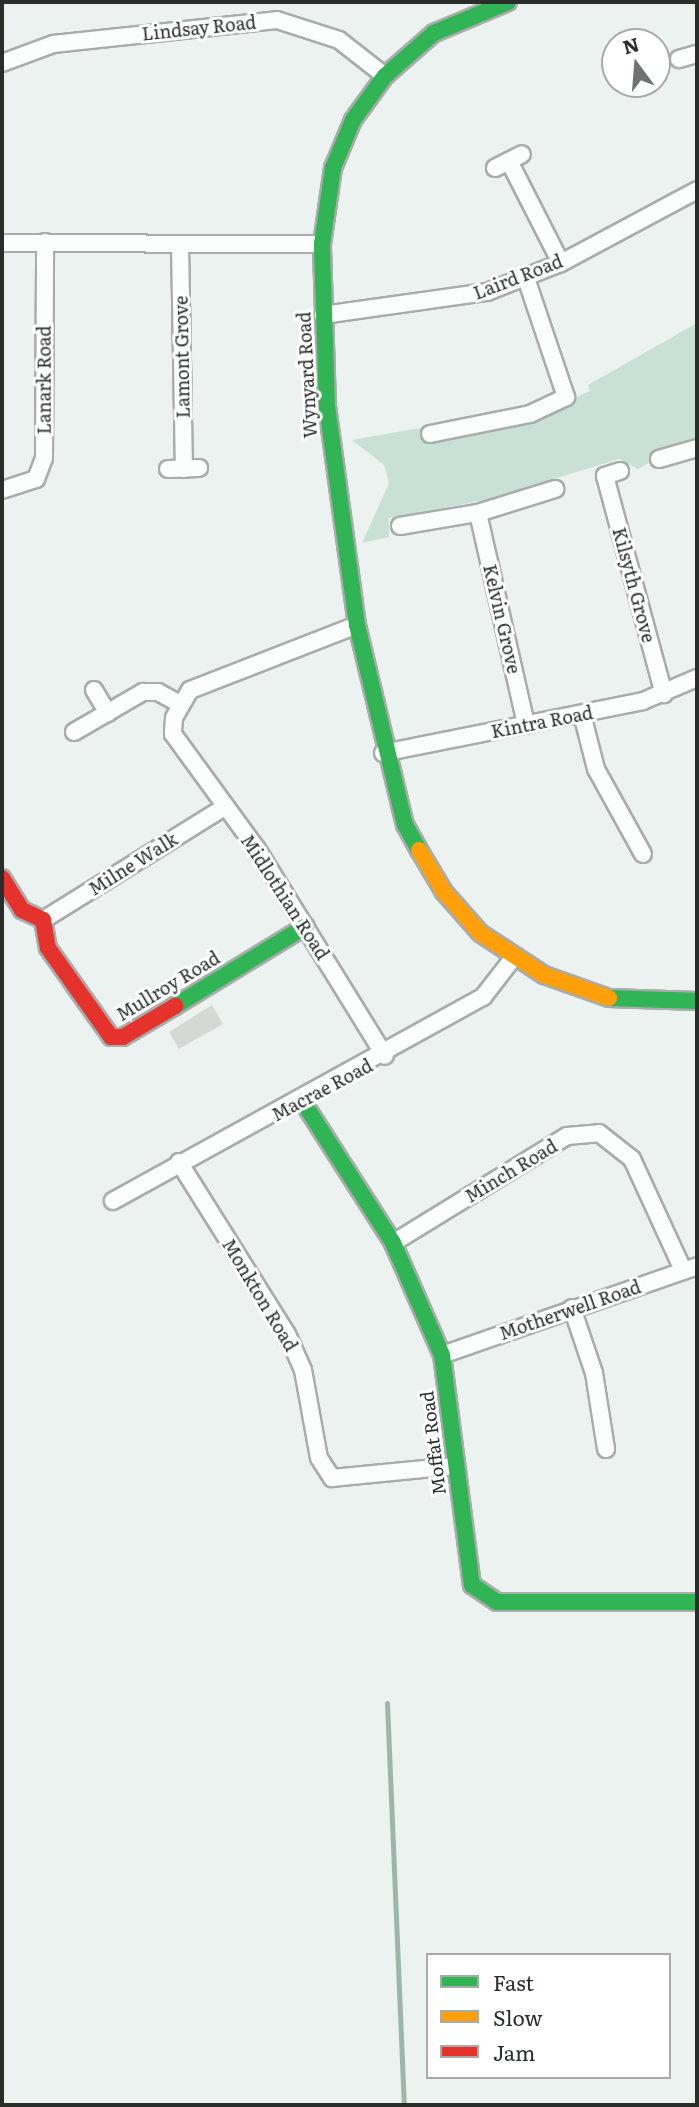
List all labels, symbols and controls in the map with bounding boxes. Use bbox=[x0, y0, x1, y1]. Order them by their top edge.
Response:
street label: Lindsay Road bbox=[141, 11, 257, 45]
north arrow bbox=[601, 28, 671, 98]
text: N bbox=[619, 29, 642, 60]
street label: Laird Road bbox=[470, 250, 566, 304]
street label: Lamont Grove bbox=[170, 296, 194, 418]
street label: Wynyard Road bbox=[293, 311, 321, 439]
street label: Lanark Road bbox=[33, 326, 55, 434]
street label: Kilsyth Grove bbox=[608, 525, 660, 645]
street label: Kelvin Grove bbox=[479, 562, 525, 676]
street label: Kintra Road bbox=[489, 702, 595, 742]
street label: Milne Walk bbox=[85, 828, 181, 900]
street label: Midlothian Road bbox=[236, 830, 334, 964]
street label: Mullroy Road bbox=[112, 947, 224, 1025]
street label: Macrae Road bbox=[268, 1054, 376, 1126]
street label: Minch Road bbox=[461, 1135, 561, 1207]
street label: Monkton Road bbox=[218, 1235, 302, 1355]
street label: Motherwell Road bbox=[496, 1276, 644, 1344]
street label: Moffat Road bbox=[416, 1390, 450, 1496]
legend bbox=[426, 1953, 671, 2079]
text: Fast bbox=[493, 1966, 534, 1997]
text: Slow bbox=[493, 2001, 543, 2032]
text: Jam bbox=[493, 2036, 535, 2067]

